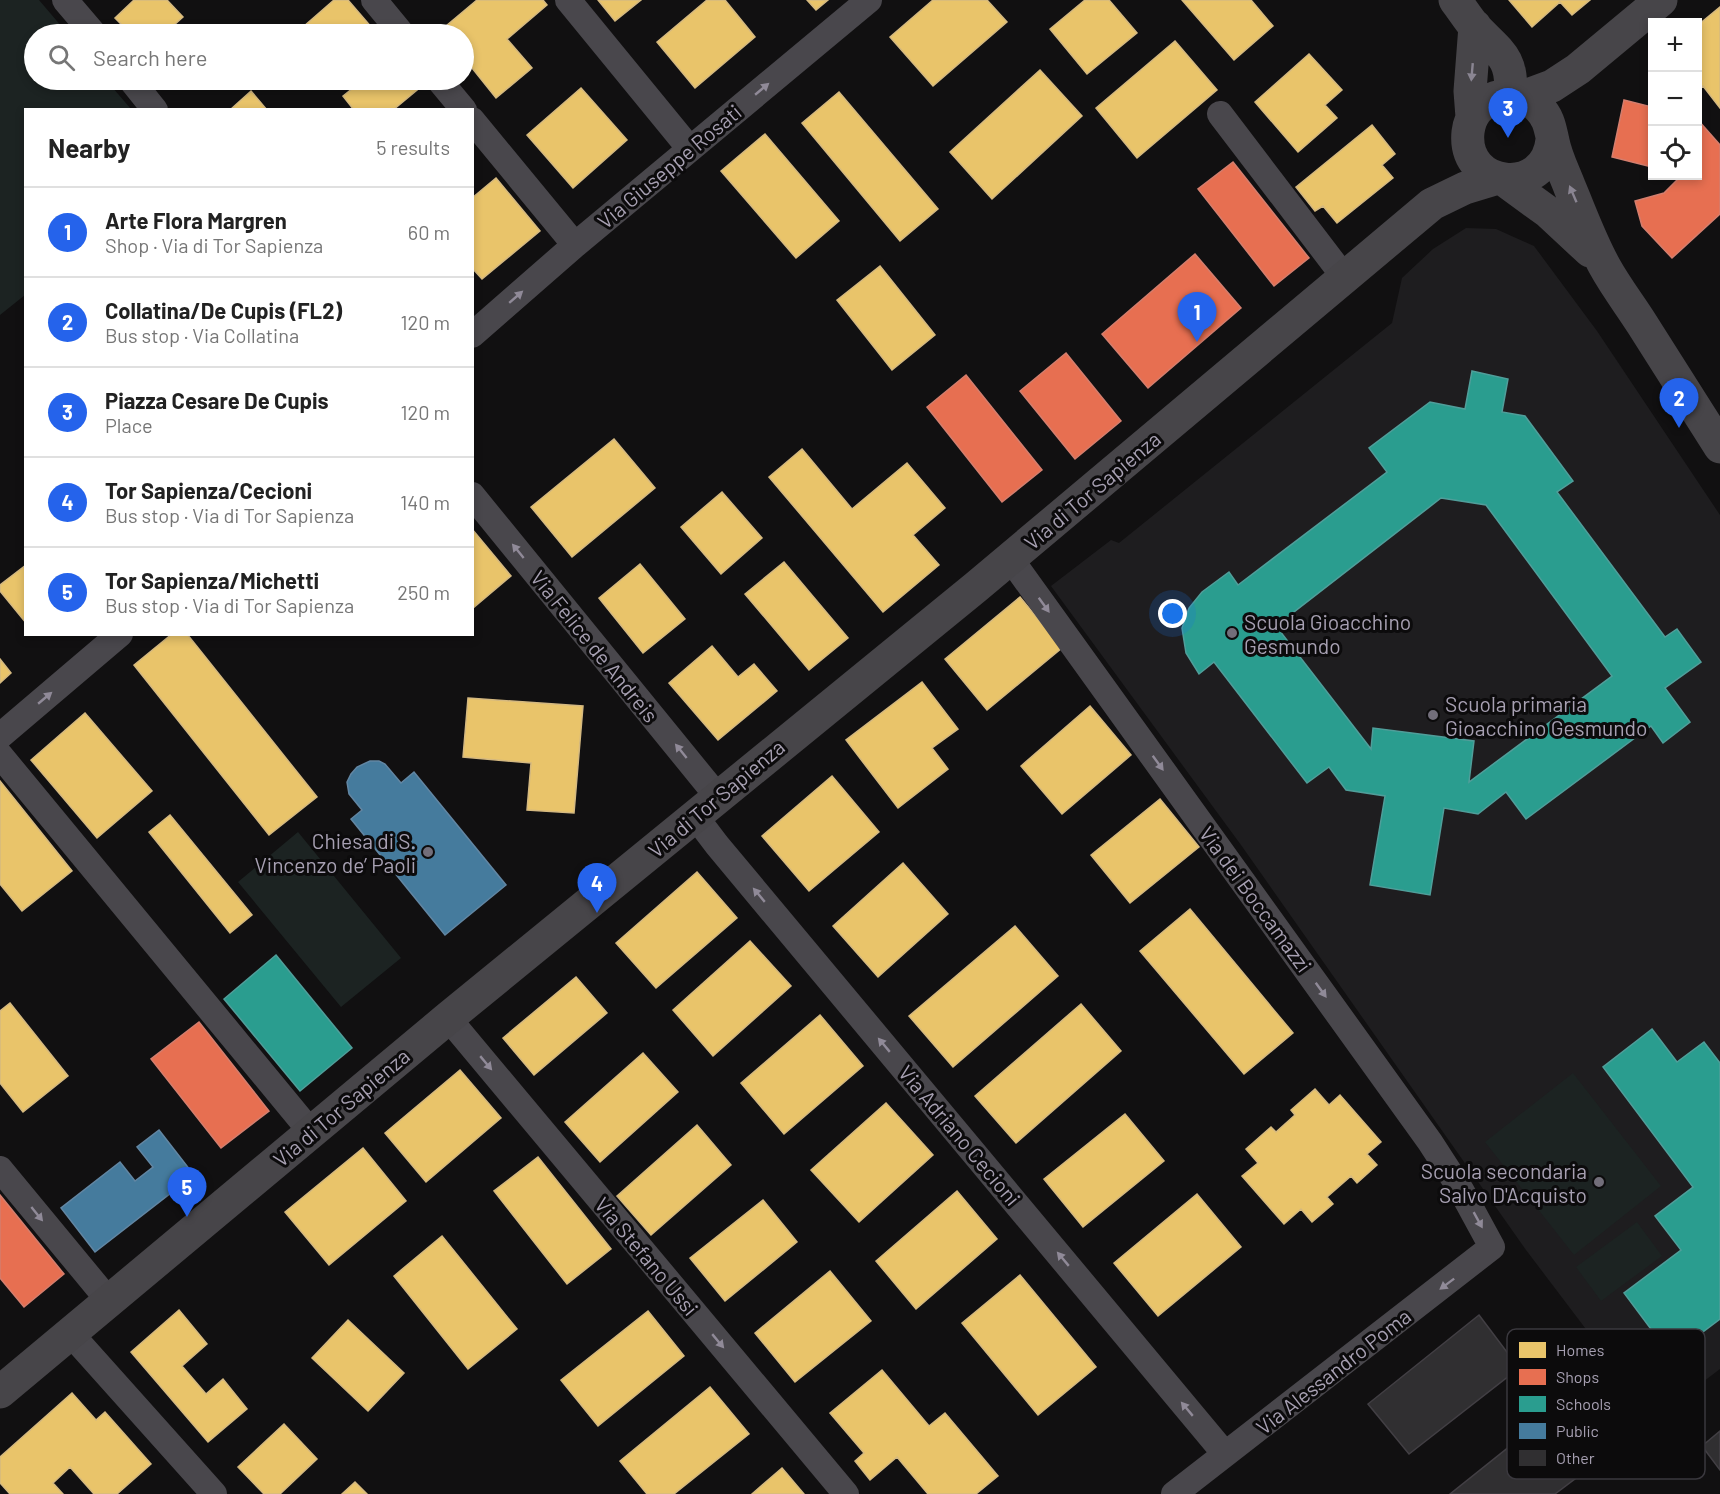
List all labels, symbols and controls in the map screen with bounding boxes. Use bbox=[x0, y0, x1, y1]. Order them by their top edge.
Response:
map controls bbox=[1648, 18, 1702, 180]
button: + bbox=[1648, 18, 1702, 72]
search box bbox=[24, 24, 474, 90]
icon: search bbox=[45, 41, 78, 74]
text: Search here bbox=[93, 44, 207, 70]
one-way arrow bbox=[1467, 62, 1477, 81]
button: − bbox=[1648, 72, 1702, 126]
one-way arrow bbox=[754, 83, 770, 96]
pin: 3 bbox=[1488, 88, 1528, 138]
street label: Via Giuseppe Rosati bbox=[592, 99, 746, 233]
button: locate bbox=[1648, 126, 1702, 180]
text: Nearby bbox=[48, 132, 130, 163]
text: 5 results bbox=[376, 135, 450, 159]
one-way arrow bbox=[1567, 185, 1577, 203]
text: Arte Flora Margren bbox=[105, 207, 287, 233]
text: 1 bbox=[64, 220, 71, 244]
text: 60 m bbox=[408, 220, 450, 244]
text: Shop · Via di Tor Sapienza bbox=[105, 233, 323, 257]
one-way arrow bbox=[509, 290, 524, 303]
pin: 1 bbox=[1178, 292, 1216, 342]
text: Collatina/De Cupis (FL2) bbox=[105, 297, 342, 323]
text: 2 bbox=[62, 310, 73, 334]
text: 120 m bbox=[400, 310, 450, 334]
text: Bus stop · Via Collatina bbox=[105, 323, 299, 347]
pin: 2 bbox=[1660, 378, 1698, 428]
text: Piazza Cesare De Cupis bbox=[105, 387, 329, 413]
text: 3 bbox=[62, 400, 73, 424]
text: 120 m bbox=[400, 400, 450, 424]
text: Place bbox=[105, 413, 153, 437]
street label: Via di Tor Sapienza bbox=[1019, 426, 1165, 554]
text: Tor Sapienza/Cecioni bbox=[105, 477, 312, 503]
text: 4 bbox=[61, 490, 74, 514]
text: 140 m bbox=[400, 490, 450, 514]
text: Bus stop · Via di Tor Sapienza bbox=[105, 503, 354, 527]
one-way arrow bbox=[513, 544, 525, 559]
street label: Via Felice de Andreis bbox=[526, 565, 664, 727]
text: Tor Sapienza/Michetti bbox=[105, 567, 319, 593]
text: 5 bbox=[62, 580, 73, 604]
text: 250 m bbox=[397, 580, 450, 604]
text: Bus stop · Via di Tor Sapienza bbox=[105, 593, 354, 617]
one-way arrow bbox=[1038, 597, 1050, 613]
your location bbox=[1158, 599, 1187, 628]
place label: Scuola Gioacchino Gesmundo bbox=[1244, 609, 1411, 658]
marker: Scuola Gioacchino Gesmundo bbox=[1225, 626, 1239, 640]
place label: Scuola primaria Gioacchino Gesmundo bbox=[1445, 691, 1647, 740]
one-way arrow bbox=[37, 692, 52, 705]
marker: Scuola primaria Gioacchino Gesmundo bbox=[1426, 708, 1440, 722]
street label: Via di Tor Sapienza bbox=[643, 734, 789, 862]
one-way arrow bbox=[675, 744, 688, 759]
one-way arrow bbox=[1152, 755, 1164, 771]
street label: Via dei Boccamazzi bbox=[1195, 821, 1317, 977]
place label: Chiesa di S. Vincenzo de’ Paoli bbox=[254, 828, 416, 877]
marker: Chiesa di S. Vincenzo de’ Paoli bbox=[421, 845, 435, 859]
pin: 4 bbox=[578, 864, 616, 913]
one-way arrow bbox=[753, 887, 766, 903]
one-way arrow bbox=[1315, 981, 1327, 997]
one-way arrow bbox=[878, 1037, 891, 1053]
street label: Via di Tor Sapienza bbox=[268, 1043, 414, 1171]
one-way arrow bbox=[479, 1055, 491, 1070]
street label: Via Adriano Cecioni bbox=[894, 1060, 1026, 1210]
place label: Scuola secondaria Salvo D'Acquisto bbox=[1421, 1158, 1587, 1207]
pin: 5 bbox=[168, 1168, 207, 1217]
marker: Scuola secondaria Salvo D'Acquisto bbox=[1592, 1175, 1606, 1189]
street label: Via Stefano Ussi bbox=[590, 1192, 704, 1320]
one-way arrow bbox=[31, 1206, 44, 1222]
one-way arrow bbox=[1473, 1212, 1483, 1229]
one-way arrow bbox=[1057, 1251, 1070, 1267]
one-way arrow bbox=[1439, 1277, 1454, 1289]
street label: Via Alessandro Poma bbox=[1251, 1303, 1415, 1439]
legend bbox=[1507, 1329, 1705, 1479]
one-way arrow bbox=[712, 1333, 725, 1349]
text: Homes bbox=[1556, 1340, 1604, 1359]
text: Shops bbox=[1556, 1367, 1599, 1386]
text: Schools bbox=[1556, 1394, 1611, 1413]
one-way arrow bbox=[1182, 1402, 1194, 1417]
text: Public bbox=[1556, 1421, 1599, 1440]
text: Other bbox=[1556, 1448, 1595, 1467]

